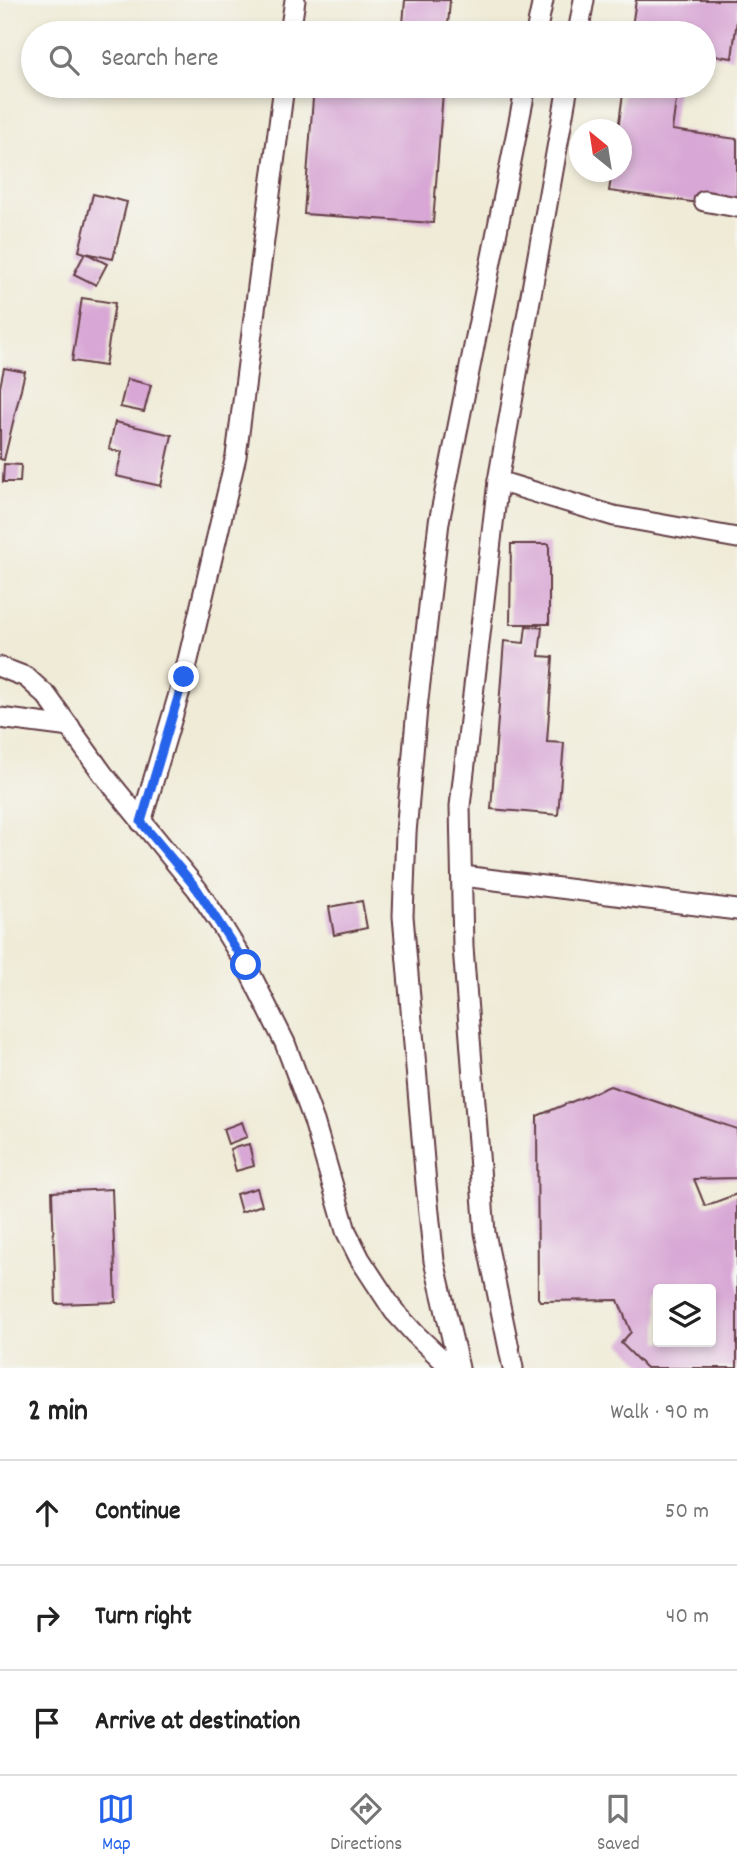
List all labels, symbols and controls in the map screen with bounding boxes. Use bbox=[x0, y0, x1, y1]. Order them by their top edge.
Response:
search box bbox=[21, 21, 716, 98]
icon: search bbox=[45, 41, 83, 79]
text: Search here bbox=[101, 41, 219, 78]
north arrow bbox=[569, 119, 632, 182]
route end bbox=[168, 661, 199, 692]
route start bbox=[230, 949, 261, 980]
map controls bbox=[653, 1284, 716, 1347]
button: layers bbox=[653, 1284, 716, 1347]
text: 2 min bbox=[28, 1392, 88, 1435]
text: Walk · 90 m bbox=[610, 1397, 709, 1430]
icon: ahead bbox=[28, 1494, 66, 1532]
text: Continue bbox=[95, 1494, 180, 1531]
text: 50 m bbox=[665, 1496, 709, 1529]
icon: right bbox=[28, 1599, 66, 1637]
text: Turn right bbox=[95, 1599, 192, 1636]
text: 40 m bbox=[666, 1601, 709, 1634]
icon: arrive bbox=[28, 1704, 66, 1742]
text: Arrive at destination bbox=[95, 1704, 300, 1741]
tab: Map bbox=[97, 1790, 135, 1859]
tab: Directions bbox=[330, 1790, 402, 1859]
tab: Saved bbox=[597, 1790, 640, 1859]

